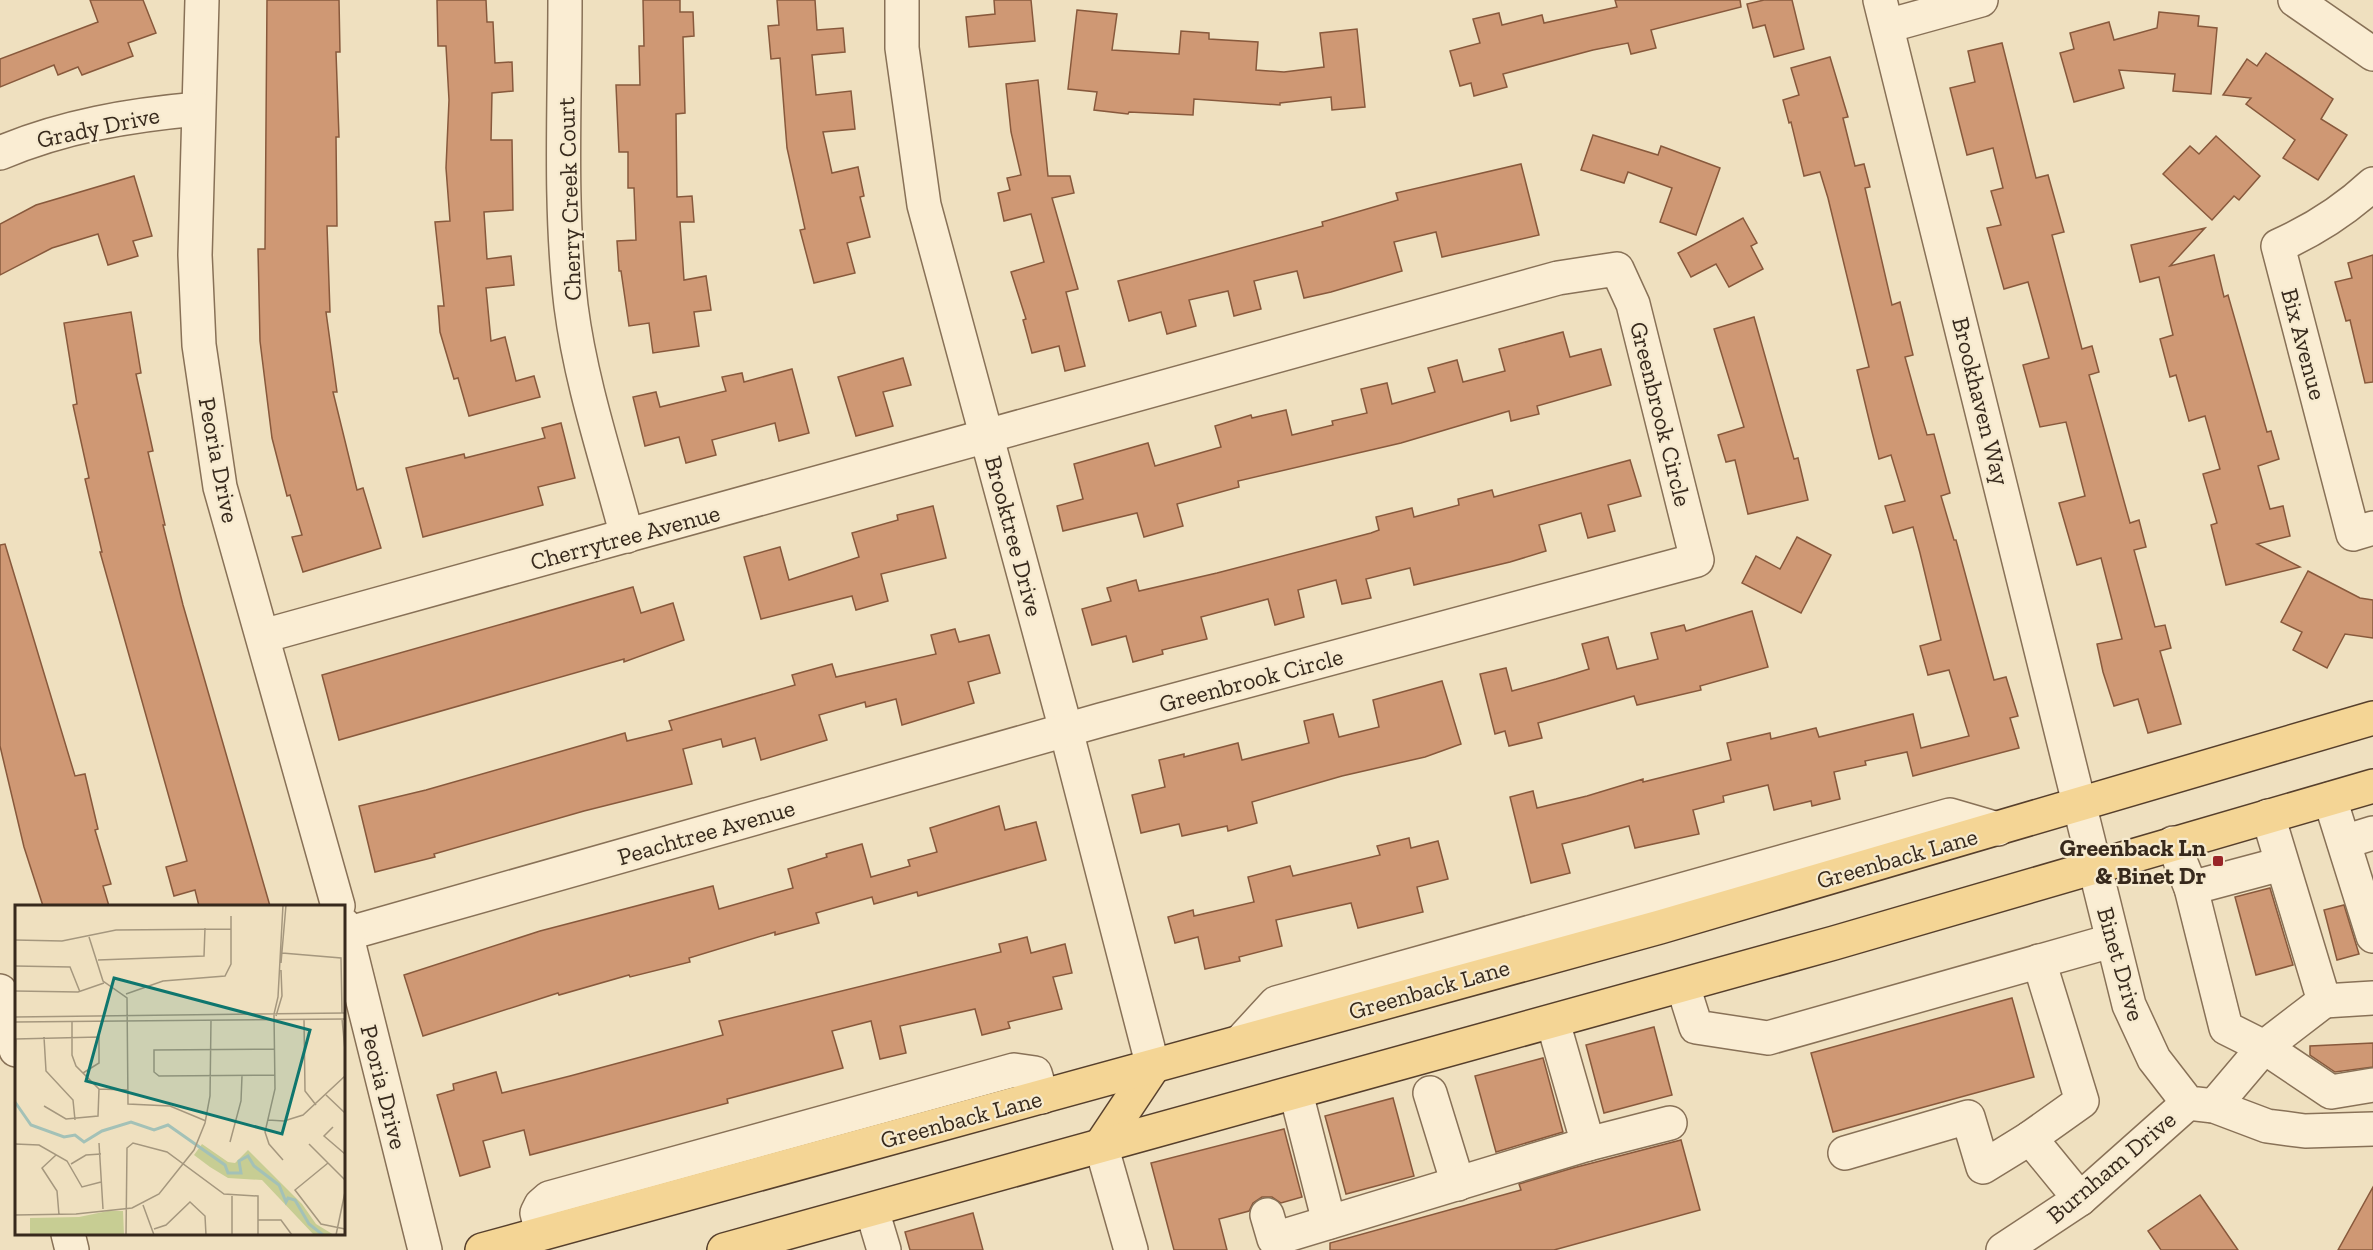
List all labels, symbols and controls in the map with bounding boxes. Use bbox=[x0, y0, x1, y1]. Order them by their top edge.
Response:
street label: Cherry Creek Court bbox=[551, 97, 587, 301]
street label: Grady Drive bbox=[34, 100, 162, 154]
street label: Bix Avenue bbox=[2275, 285, 2333, 403]
street label: Brookhaven Way bbox=[1946, 314, 2016, 489]
street label: Greenbrook Circle bbox=[1624, 319, 1698, 509]
street label: Peoria Drive bbox=[193, 395, 245, 525]
street label: Brooktree Drive bbox=[979, 452, 1049, 620]
street label: Cherrytree Avenue bbox=[527, 498, 723, 576]
street label: Greenbrook Circle bbox=[1156, 641, 1346, 719]
street label: Peachtree Avenue bbox=[614, 793, 798, 871]
street label: Greenback Lane bbox=[1813, 821, 1981, 895]
place label: Greenback Ln & Binet Dr bbox=[2060, 833, 2206, 890]
marker: Greenback Ln & Binet Dr bbox=[2211, 854, 2225, 868]
street label: Binet Drive bbox=[2091, 904, 2151, 1024]
inset map bbox=[15, 905, 345, 1235]
street label: Greenback Lane bbox=[1345, 952, 1513, 1026]
street label: Peoria Drive bbox=[355, 1022, 413, 1152]
street label: Greenback Lane bbox=[877, 1083, 1045, 1155]
street label: Burnham Drive bbox=[2041, 1105, 2181, 1229]

